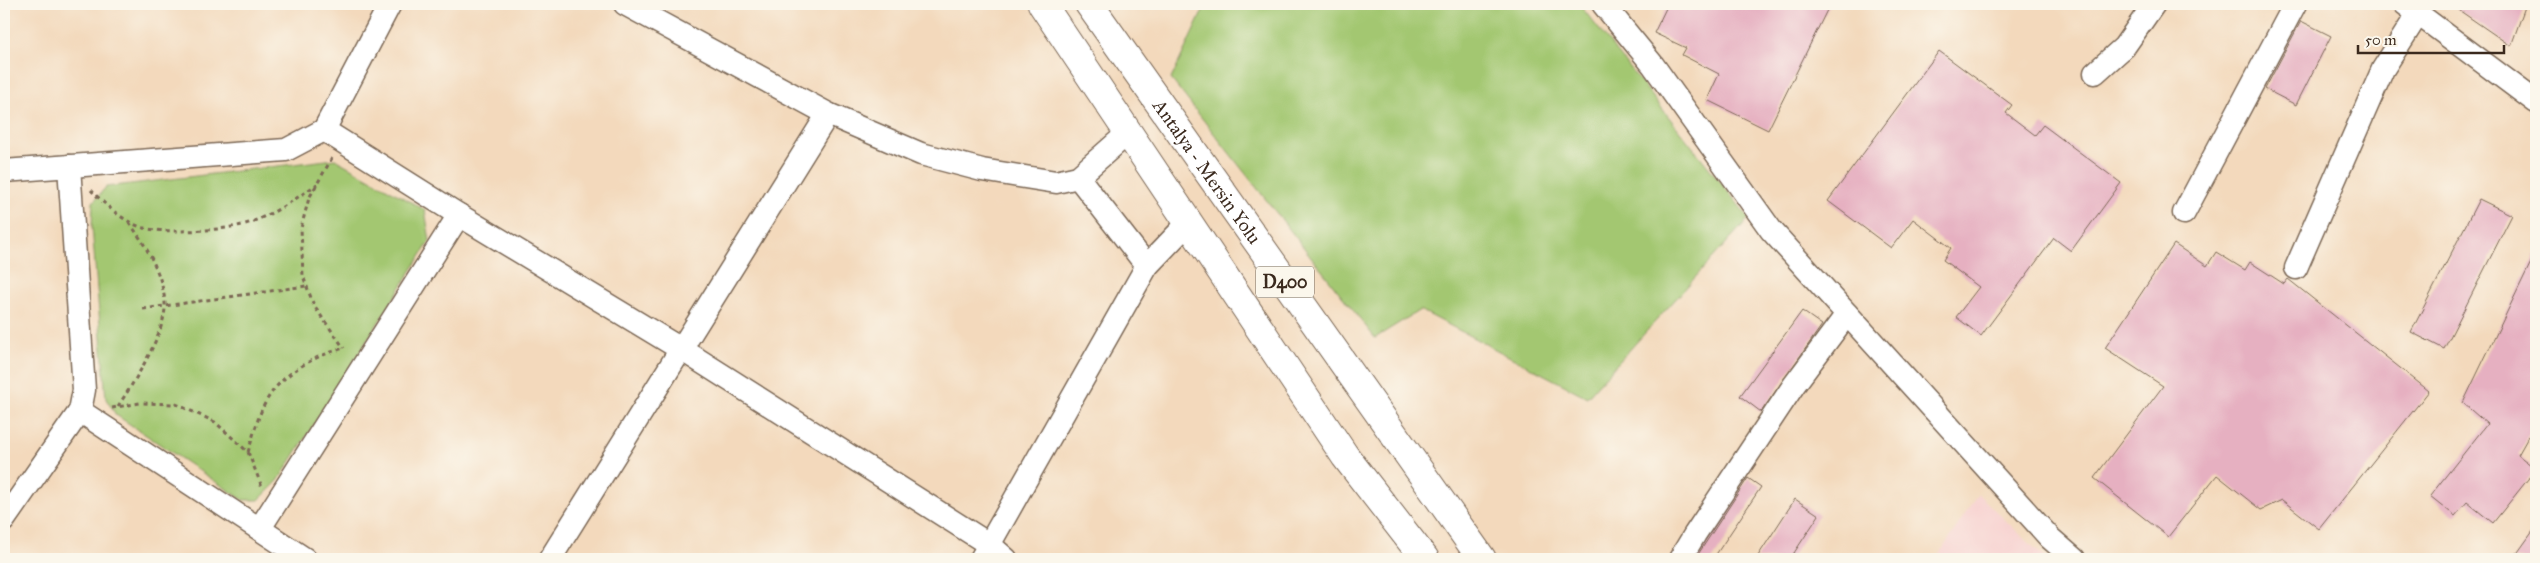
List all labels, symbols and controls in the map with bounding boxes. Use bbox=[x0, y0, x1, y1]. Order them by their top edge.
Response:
scale bar bbox=[2358, 22, 2504, 54]
text: 50 m bbox=[2365, 31, 2397, 49]
street label: Antalya - Mersin Yolu bbox=[1148, 94, 1267, 248]
road number: D400 bbox=[1256, 266, 1314, 298]

